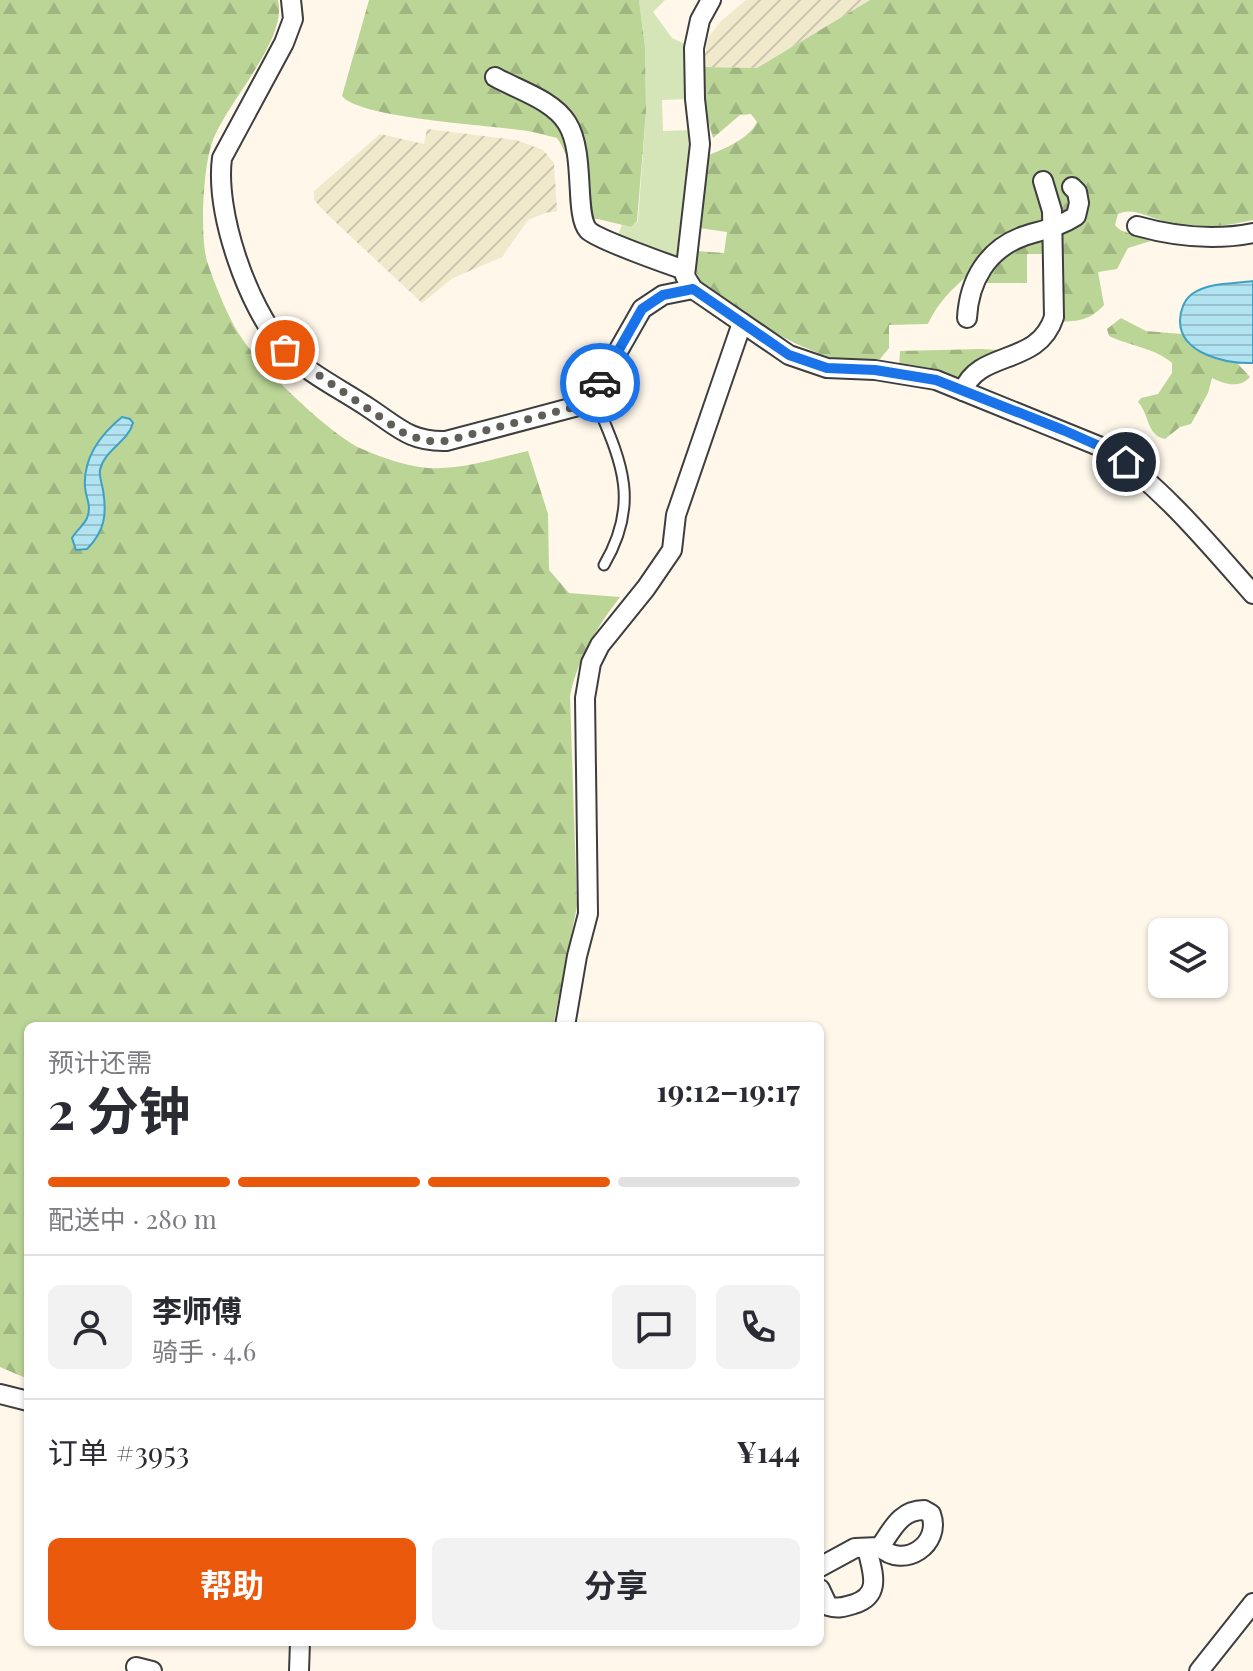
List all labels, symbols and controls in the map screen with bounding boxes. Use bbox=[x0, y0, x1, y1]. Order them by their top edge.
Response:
pin bbox=[251, 316, 319, 384]
icon: bag bbox=[263, 328, 307, 372]
courier bbox=[560, 343, 640, 423]
icon: car bbox=[578, 361, 622, 405]
pin bbox=[1092, 428, 1160, 496]
icon: home bbox=[1104, 440, 1148, 484]
map controls bbox=[1148, 918, 1228, 998]
button: layers bbox=[1148, 918, 1228, 998]
text: 预计还需 bbox=[48, 1044, 152, 1079]
text: 19:12–19:17 bbox=[656, 1070, 800, 1110]
text: 2 分钟 bbox=[48, 1074, 191, 1143]
text: 配送中 · 280 m bbox=[48, 1201, 217, 1236]
button: person bbox=[48, 1285, 132, 1369]
button: chat bbox=[612, 1285, 696, 1369]
button: phone bbox=[716, 1285, 800, 1369]
text: 李师傅 bbox=[152, 1290, 242, 1330]
text: 骑手 · 4.6 bbox=[152, 1333, 256, 1368]
text: ¥144 bbox=[736, 1431, 800, 1471]
text: 订单 #3953 bbox=[48, 1432, 189, 1472]
button: 帮助 bbox=[48, 1538, 416, 1630]
button: 分享 bbox=[432, 1538, 800, 1630]

